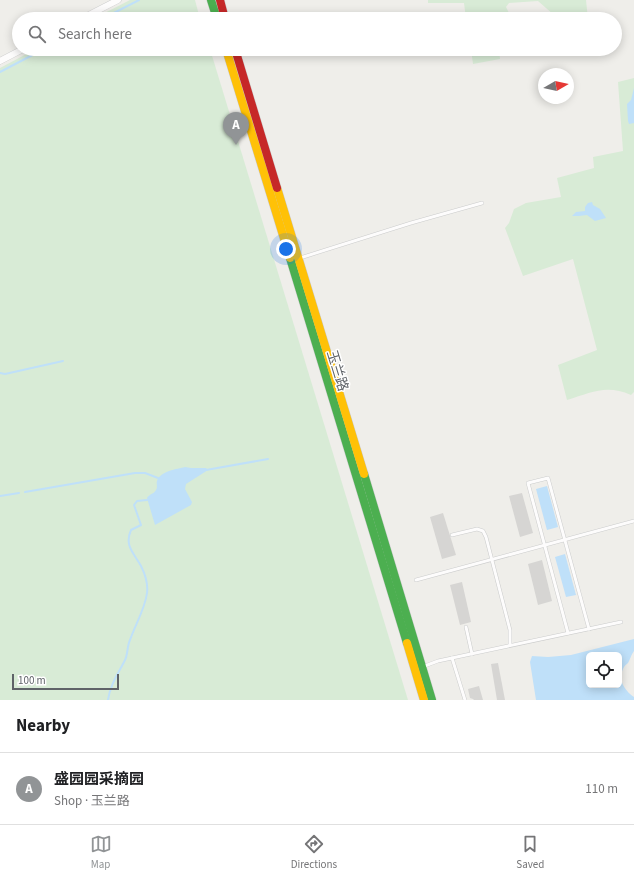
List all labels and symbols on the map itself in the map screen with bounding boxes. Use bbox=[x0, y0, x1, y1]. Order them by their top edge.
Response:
north arrow bbox=[538, 68, 574, 104]
pin: A bbox=[223, 112, 249, 145]
your location bbox=[276, 239, 296, 259]
street label: 玉兰路 bbox=[321, 348, 353, 394]
scale bar bbox=[12, 672, 119, 691]

